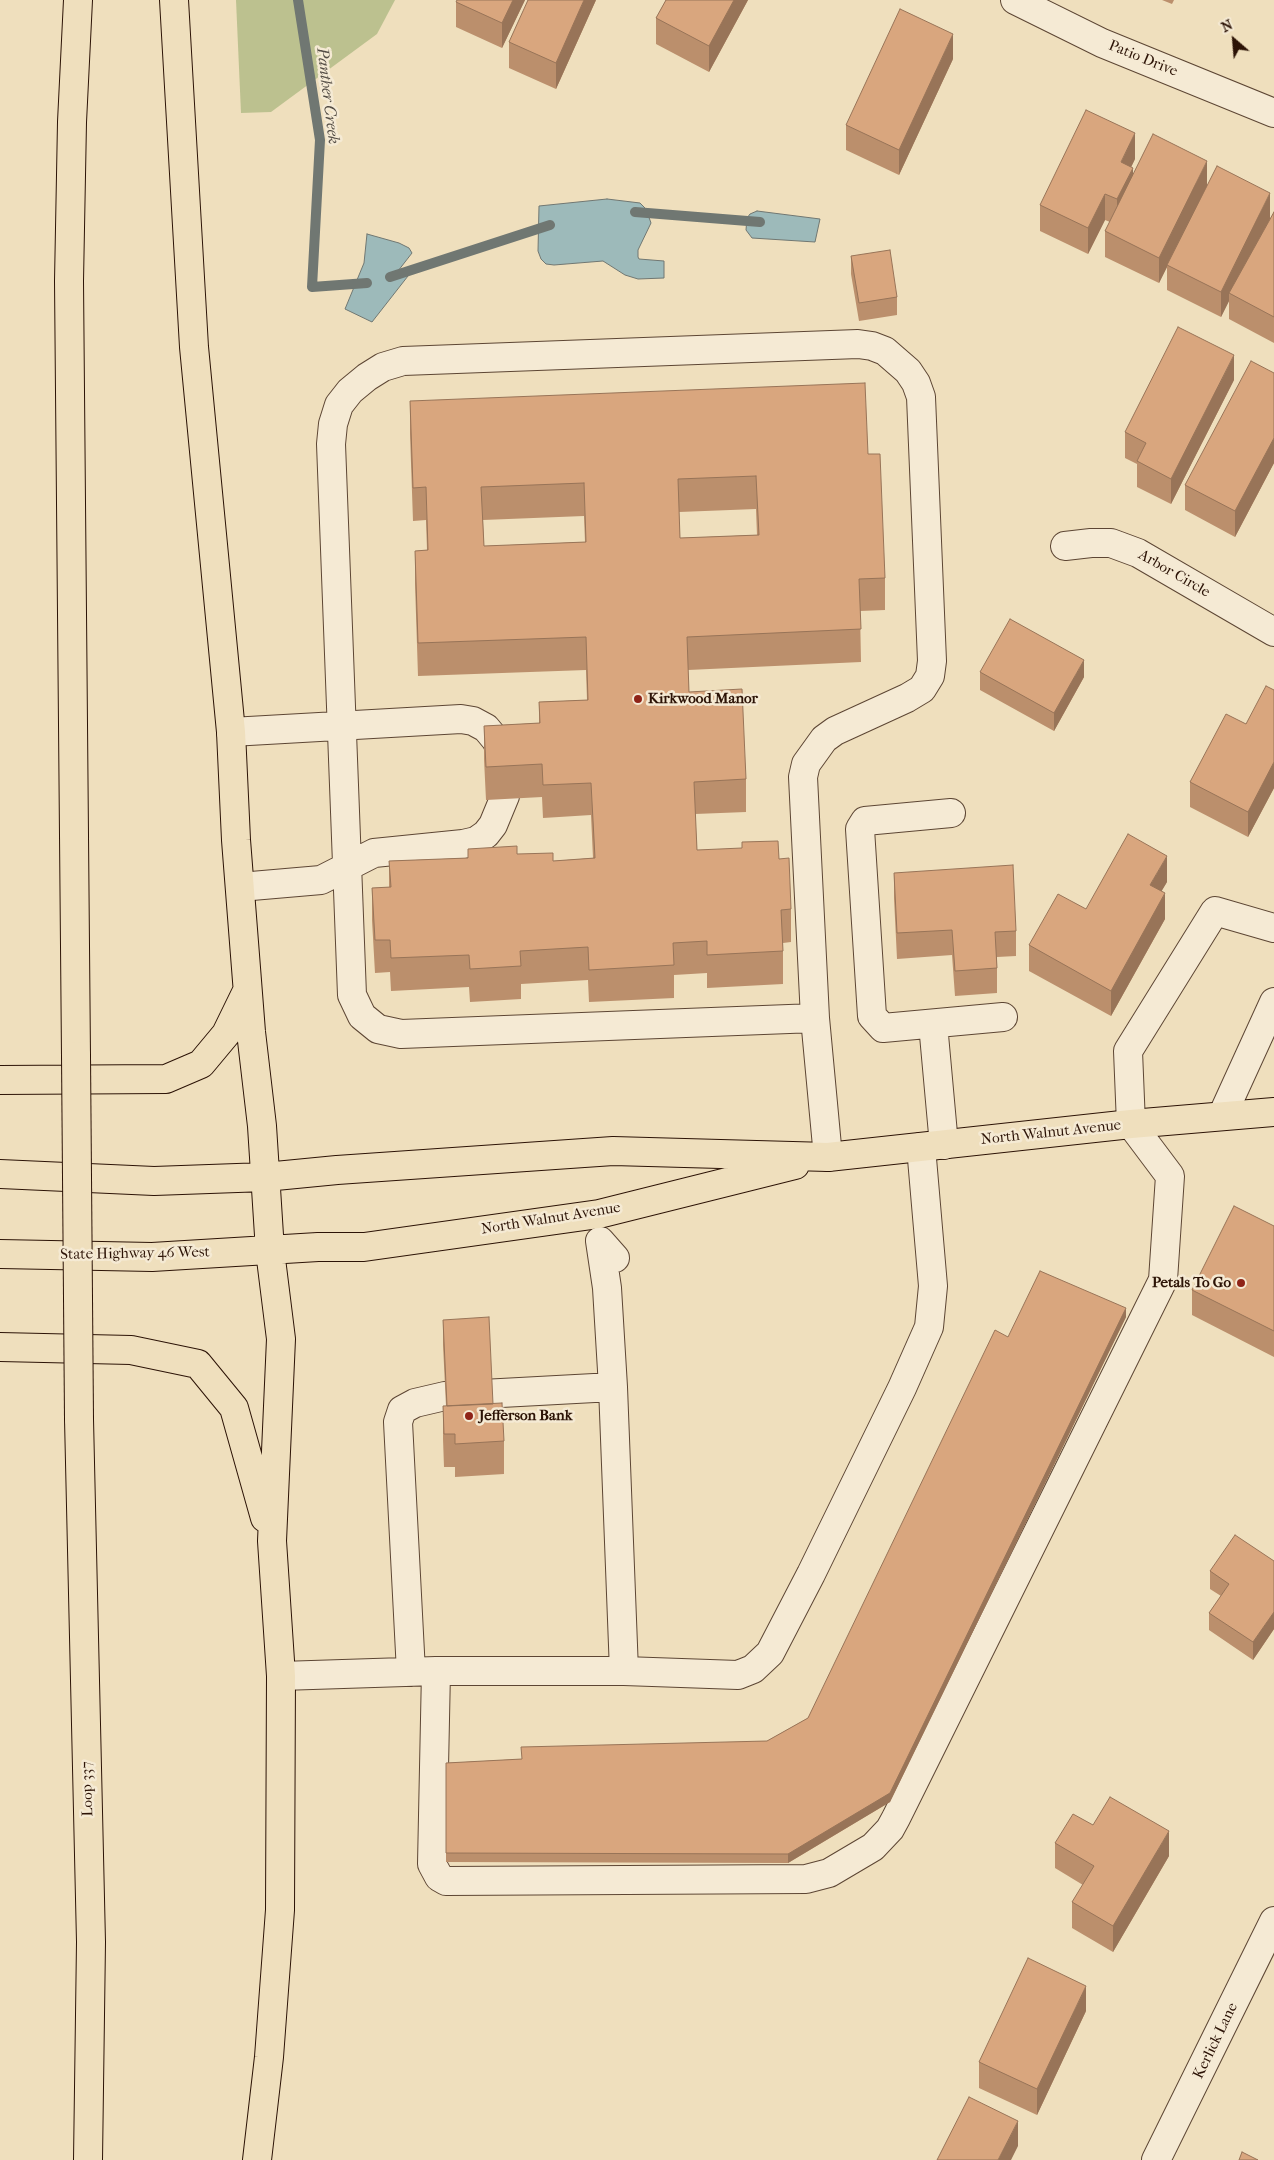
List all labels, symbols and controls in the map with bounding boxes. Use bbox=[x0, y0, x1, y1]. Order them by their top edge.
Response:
north arrow bbox=[1209, 15, 1259, 65]
text: N bbox=[1218, 16, 1236, 36]
street label: Patio Drive bbox=[1106, 37, 1180, 81]
water label: Panther Creek bbox=[312, 47, 342, 145]
street label: Arbor Circle bbox=[1135, 546, 1213, 602]
place label: Kirkwood Manor bbox=[648, 690, 758, 708]
marker: Kirkwood Manor bbox=[632, 693, 644, 705]
street label: North Walnut Avenue bbox=[980, 1117, 1122, 1149]
street label: North Walnut Avenue bbox=[480, 1199, 622, 1239]
street label: State Highway 46 West bbox=[60, 1244, 210, 1264]
place label: Petals To Go bbox=[1152, 1274, 1231, 1292]
marker: Petals To Go bbox=[1235, 1277, 1247, 1289]
place label: Jefferson Bank bbox=[479, 1407, 572, 1425]
marker: Jefferson Bank bbox=[463, 1410, 475, 1422]
street label: Loop 337 bbox=[79, 1761, 97, 1817]
street label: Kerlick Lane bbox=[1190, 2000, 1242, 2082]

